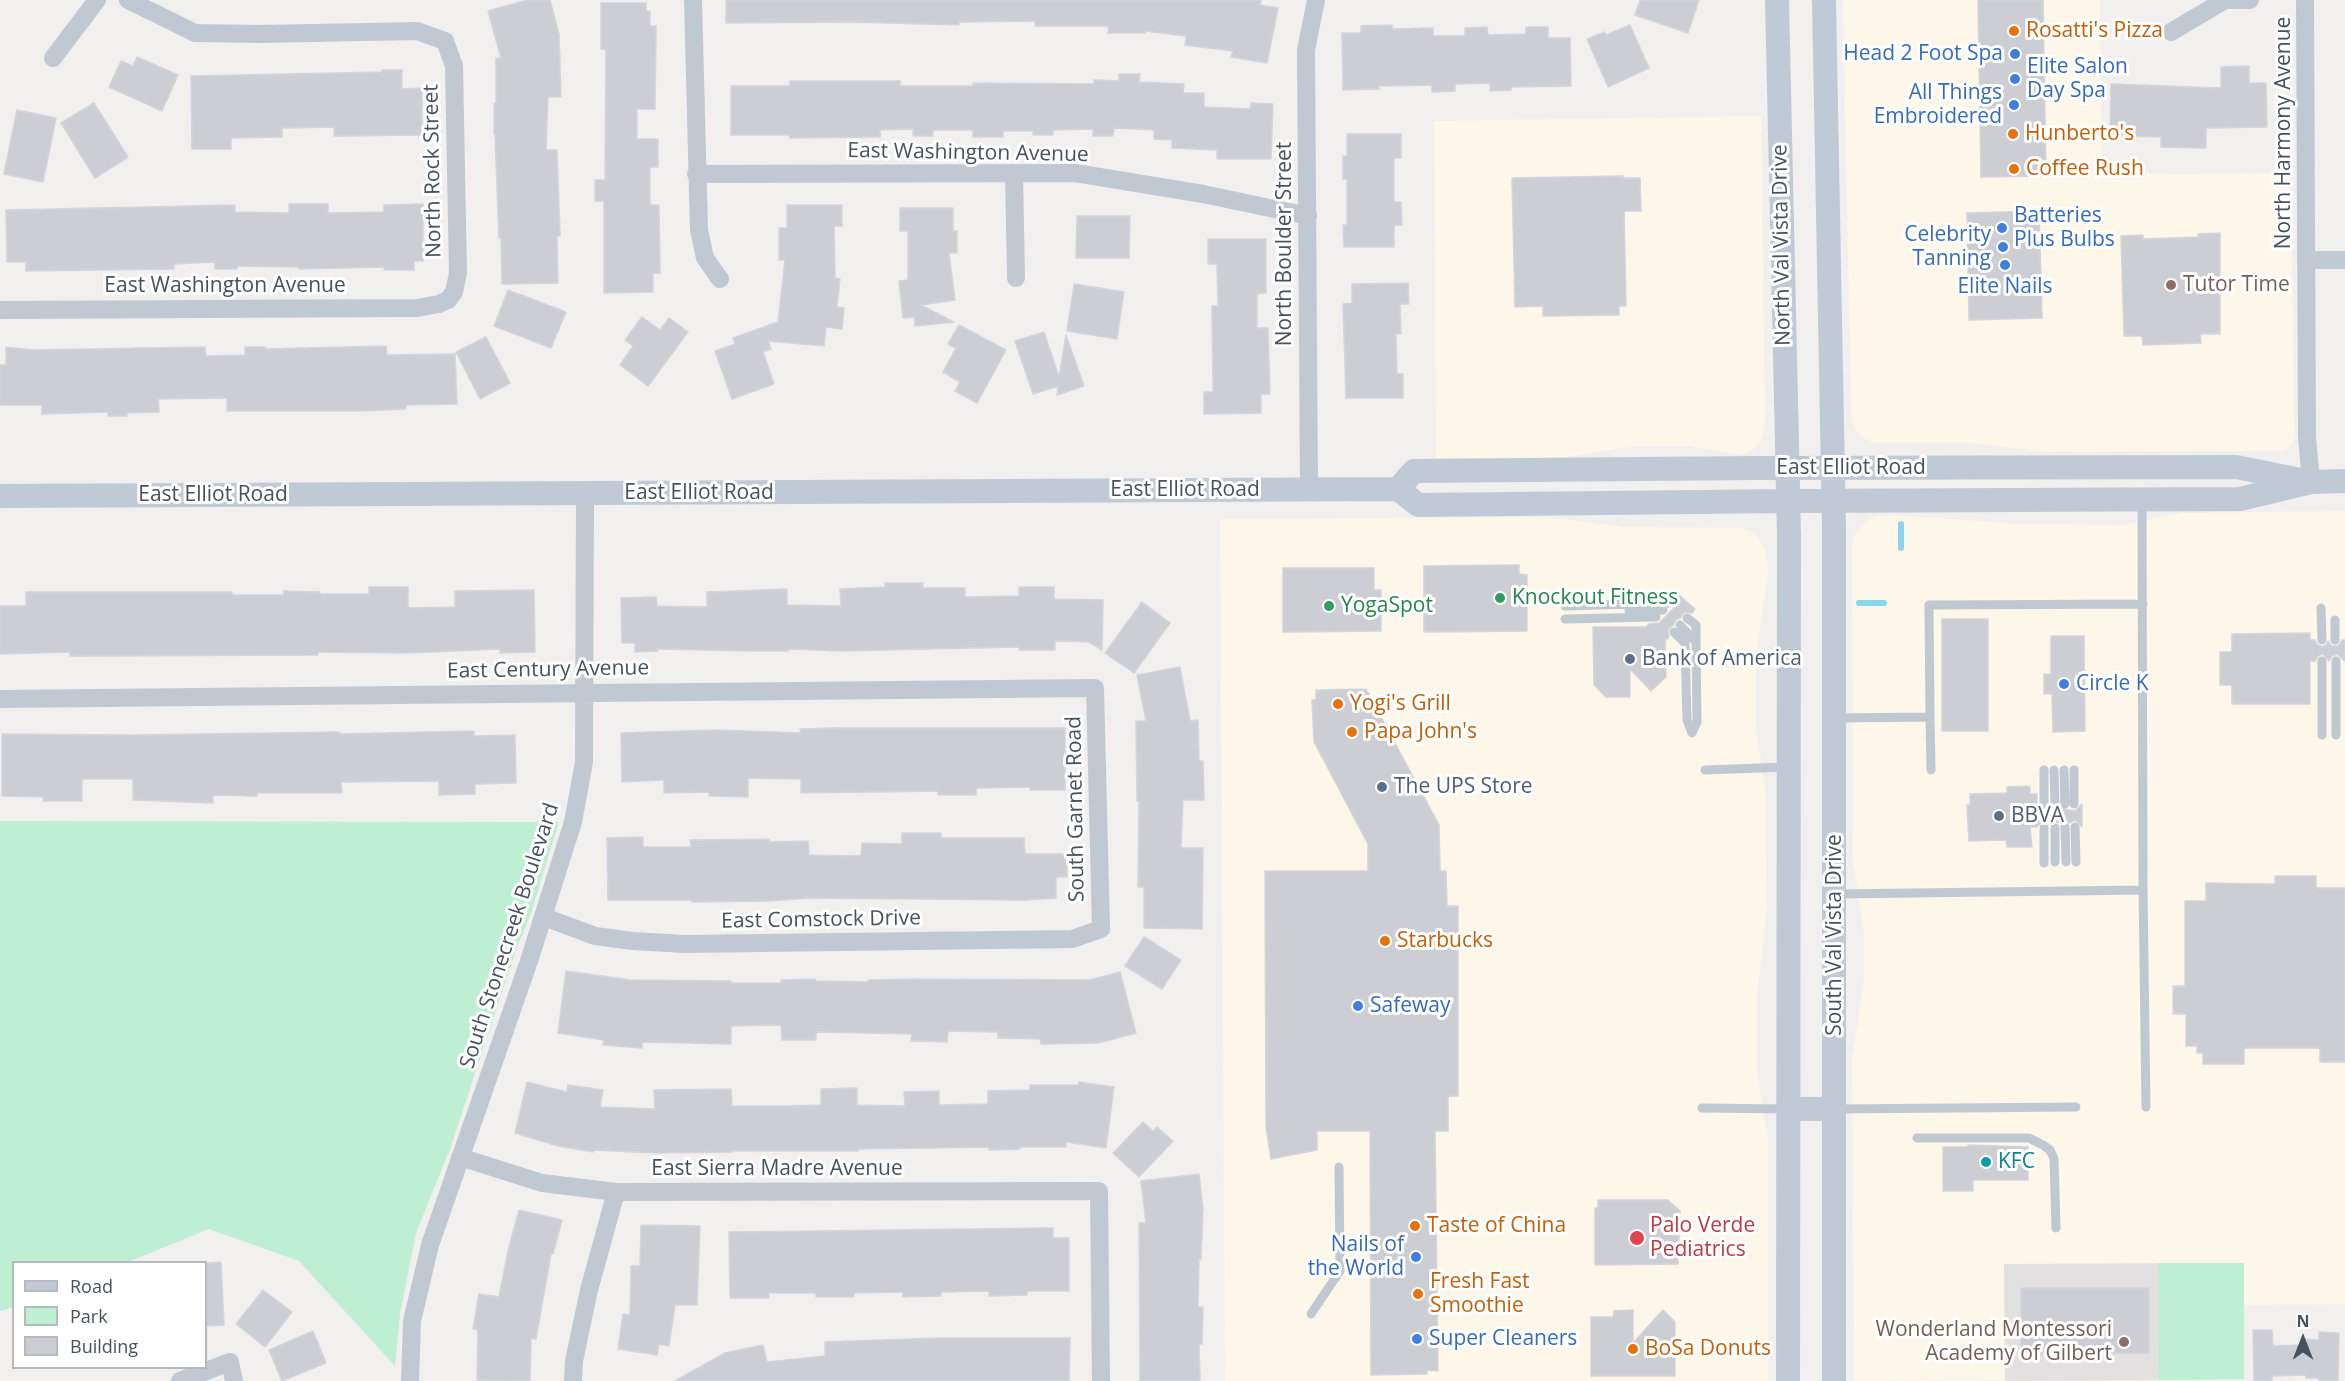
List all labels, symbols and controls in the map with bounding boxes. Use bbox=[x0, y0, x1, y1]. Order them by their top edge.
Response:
street label: North Harmony Avenue bbox=[2271, 17, 2297, 249]
place label: Rosatti's Pizza bbox=[2026, 18, 2163, 44]
marker: Rosatti's Pizza bbox=[2007, 24, 2021, 38]
place label: Head 2 Foot Spa bbox=[1843, 41, 2003, 67]
marker: Head 2 Foot Spa bbox=[2008, 47, 2022, 61]
place label: Elite Salon Day Spa bbox=[2027, 54, 2128, 104]
marker: Elite Salon Day Spa bbox=[2008, 72, 2022, 86]
place label: All Things Embroidered bbox=[1874, 80, 2002, 130]
street label: North Rock Street bbox=[419, 84, 447, 258]
marker: All Things Embroidered bbox=[2007, 98, 2021, 112]
place label: Hunberto's bbox=[2025, 121, 2134, 147]
marker: Hunberto's bbox=[2006, 127, 2020, 141]
street label: East Washington Avenue bbox=[847, 138, 1089, 168]
street label: North Boulder Street bbox=[1272, 142, 1298, 346]
street label: North Val Vista Drive bbox=[1768, 144, 1796, 346]
place label: Coffee Rush bbox=[2026, 156, 2144, 182]
marker: Coffee Rush bbox=[2007, 162, 2021, 176]
place label: Batteries Plus Bulbs bbox=[2014, 203, 2115, 253]
marker: Batteries Plus Bulbs bbox=[1995, 221, 2009, 235]
place label: Celebrity Tanning bbox=[1904, 222, 1991, 272]
marker: Celebrity Tanning bbox=[1996, 240, 2010, 254]
marker: Elite Nails bbox=[1998, 258, 2012, 272]
place label: Tutor Time bbox=[2183, 272, 2290, 298]
street label: East Washington Avenue bbox=[104, 273, 346, 299]
place label: Elite Nails bbox=[1957, 274, 2053, 300]
marker: Tutor Time bbox=[2164, 278, 2178, 292]
street label: East Elliot Road bbox=[1776, 455, 1926, 481]
street label: East Elliot Road bbox=[1110, 477, 1260, 503]
street label: East Elliot Road bbox=[624, 480, 774, 506]
street label: East Elliot Road bbox=[138, 482, 288, 508]
place label: Knockout Fitness bbox=[1512, 585, 1678, 611]
marker: Knockout Fitness bbox=[1493, 591, 1507, 605]
place label: YogaSpot bbox=[1341, 593, 1433, 619]
marker: YogaSpot bbox=[1322, 599, 1336, 613]
place label: Bank of America bbox=[1642, 646, 1802, 672]
marker: Bank of America bbox=[1623, 652, 1637, 666]
street label: East Century Avenue bbox=[447, 656, 649, 684]
place label: Circle K bbox=[2076, 671, 2149, 697]
marker: Circle K bbox=[2057, 677, 2071, 691]
place label: Yogi's Grill bbox=[1350, 691, 1451, 717]
marker: Yogi's Grill bbox=[1331, 697, 1345, 711]
street label: South Garnet Road bbox=[1062, 716, 1090, 902]
place label: Papa John's bbox=[1364, 719, 1477, 745]
marker: Papa John's bbox=[1345, 725, 1359, 739]
place label: The UPS Store bbox=[1394, 774, 1533, 800]
marker: The UPS Store bbox=[1375, 780, 1389, 794]
street label: South Stonecreek Boulevard bbox=[455, 800, 565, 1072]
place label: BBVA bbox=[2011, 803, 2064, 829]
marker: BBVA bbox=[1992, 809, 2006, 823]
street label: South Val Vista Drive bbox=[1822, 834, 1848, 1036]
street label: East Comstock Drive bbox=[721, 906, 921, 934]
place label: Starbucks bbox=[1397, 928, 1493, 954]
marker: Starbucks bbox=[1378, 934, 1392, 948]
place label: Safeway bbox=[1370, 993, 1451, 1019]
marker: Safeway bbox=[1351, 999, 1365, 1013]
place label: KFC bbox=[1998, 1149, 2035, 1175]
marker: KFC bbox=[1979, 1155, 1993, 1169]
street label: East Sierra Madre Avenue bbox=[651, 1156, 903, 1182]
place label: Taste of China bbox=[1427, 1213, 1566, 1239]
place label: Palo Verde Pediatrics bbox=[1650, 1213, 1755, 1263]
marker: Taste of China bbox=[1408, 1219, 1422, 1233]
marker: Palo Verde Pediatrics bbox=[1628, 1229, 1646, 1247]
place label: Nails of the World bbox=[1308, 1232, 1404, 1282]
marker: Nails of the World bbox=[1409, 1250, 1423, 1264]
legend bbox=[12, 1261, 207, 1369]
place label: Fresh Fast Smoothie bbox=[1430, 1269, 1530, 1319]
text: Road bbox=[70, 1274, 113, 1298]
marker: Fresh Fast Smoothie bbox=[1411, 1287, 1425, 1301]
text: Park bbox=[70, 1304, 108, 1328]
north arrow bbox=[2273, 1309, 2333, 1369]
text: N bbox=[2296, 1310, 2310, 1332]
place label: Wonderland Montessori Academy of Gilbert bbox=[1876, 1317, 2112, 1367]
place label: Super Cleaners bbox=[1429, 1326, 1577, 1352]
marker: Super Cleaners bbox=[1410, 1332, 1424, 1346]
text: Building bbox=[70, 1334, 138, 1358]
marker: Wonderland Montessori Academy of Gilbert bbox=[2117, 1335, 2131, 1349]
place label: BoSa Donuts bbox=[1645, 1336, 1771, 1362]
marker: BoSa Donuts bbox=[1626, 1342, 1640, 1356]

